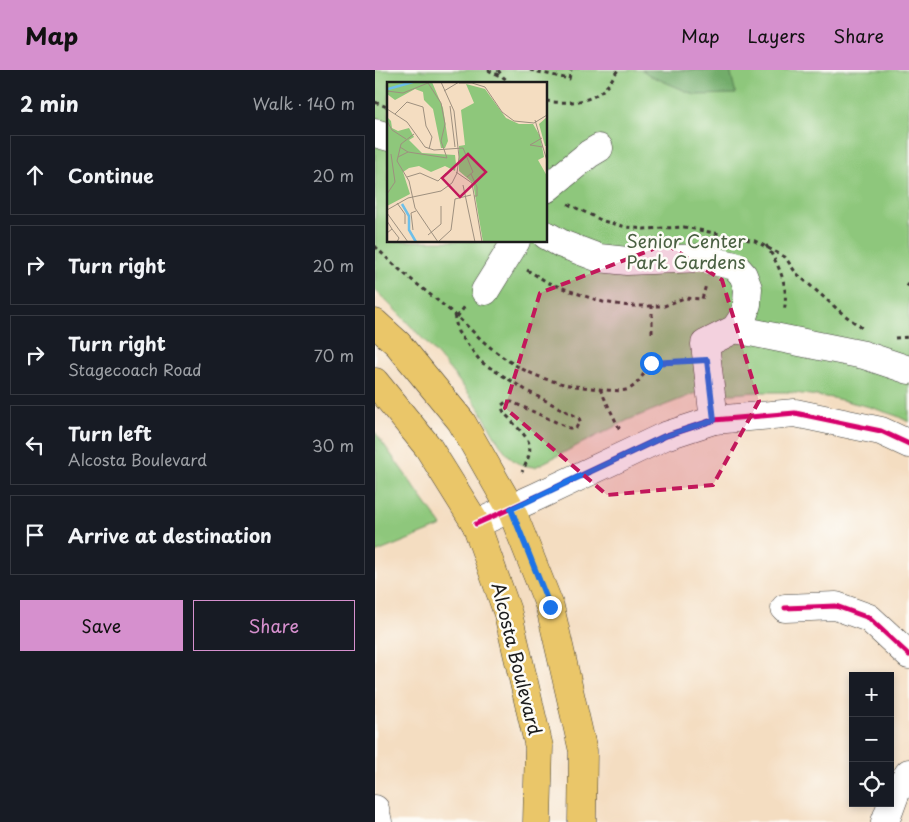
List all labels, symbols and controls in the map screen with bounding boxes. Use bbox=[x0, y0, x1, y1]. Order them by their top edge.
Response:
text: Map bbox=[25, 17, 78, 53]
text: Map bbox=[681, 22, 720, 49]
text: Layers bbox=[748, 22, 805, 49]
text: Share bbox=[833, 22, 884, 49]
inset map bbox=[387, 82, 547, 242]
text: 2 min bbox=[20, 87, 79, 119]
text: Walk · 140 m bbox=[253, 91, 355, 115]
icon: ahead bbox=[21, 161, 49, 189]
text: Continue bbox=[68, 161, 154, 189]
text: 20 m bbox=[313, 163, 354, 187]
park label: Senior Center Park Gardens bbox=[626, 227, 746, 275]
icon: right bbox=[21, 251, 49, 279]
text: Turn right bbox=[68, 251, 166, 279]
text: 20 m bbox=[313, 253, 354, 277]
text: Turn right bbox=[68, 329, 166, 357]
icon: right bbox=[21, 341, 49, 369]
text: 70 m bbox=[314, 343, 354, 367]
route start bbox=[640, 352, 663, 375]
text: Stagecoach Road bbox=[68, 357, 202, 381]
text: Turn left bbox=[68, 419, 152, 447]
icon: left bbox=[21, 431, 49, 459]
text: 30 m bbox=[312, 433, 354, 457]
text: Alcosta Boulevard bbox=[68, 447, 207, 471]
icon: arrive bbox=[21, 521, 49, 549]
text: Arrive at destination bbox=[68, 521, 272, 549]
street label: Alcosta Boulevard bbox=[485, 580, 549, 738]
route end bbox=[539, 596, 562, 619]
button: Save bbox=[20, 600, 183, 651]
button: Share bbox=[193, 600, 355, 651]
map controls bbox=[849, 672, 894, 807]
button: + bbox=[849, 672, 894, 717]
button: − bbox=[849, 717, 894, 762]
button: locate bbox=[849, 762, 894, 807]

